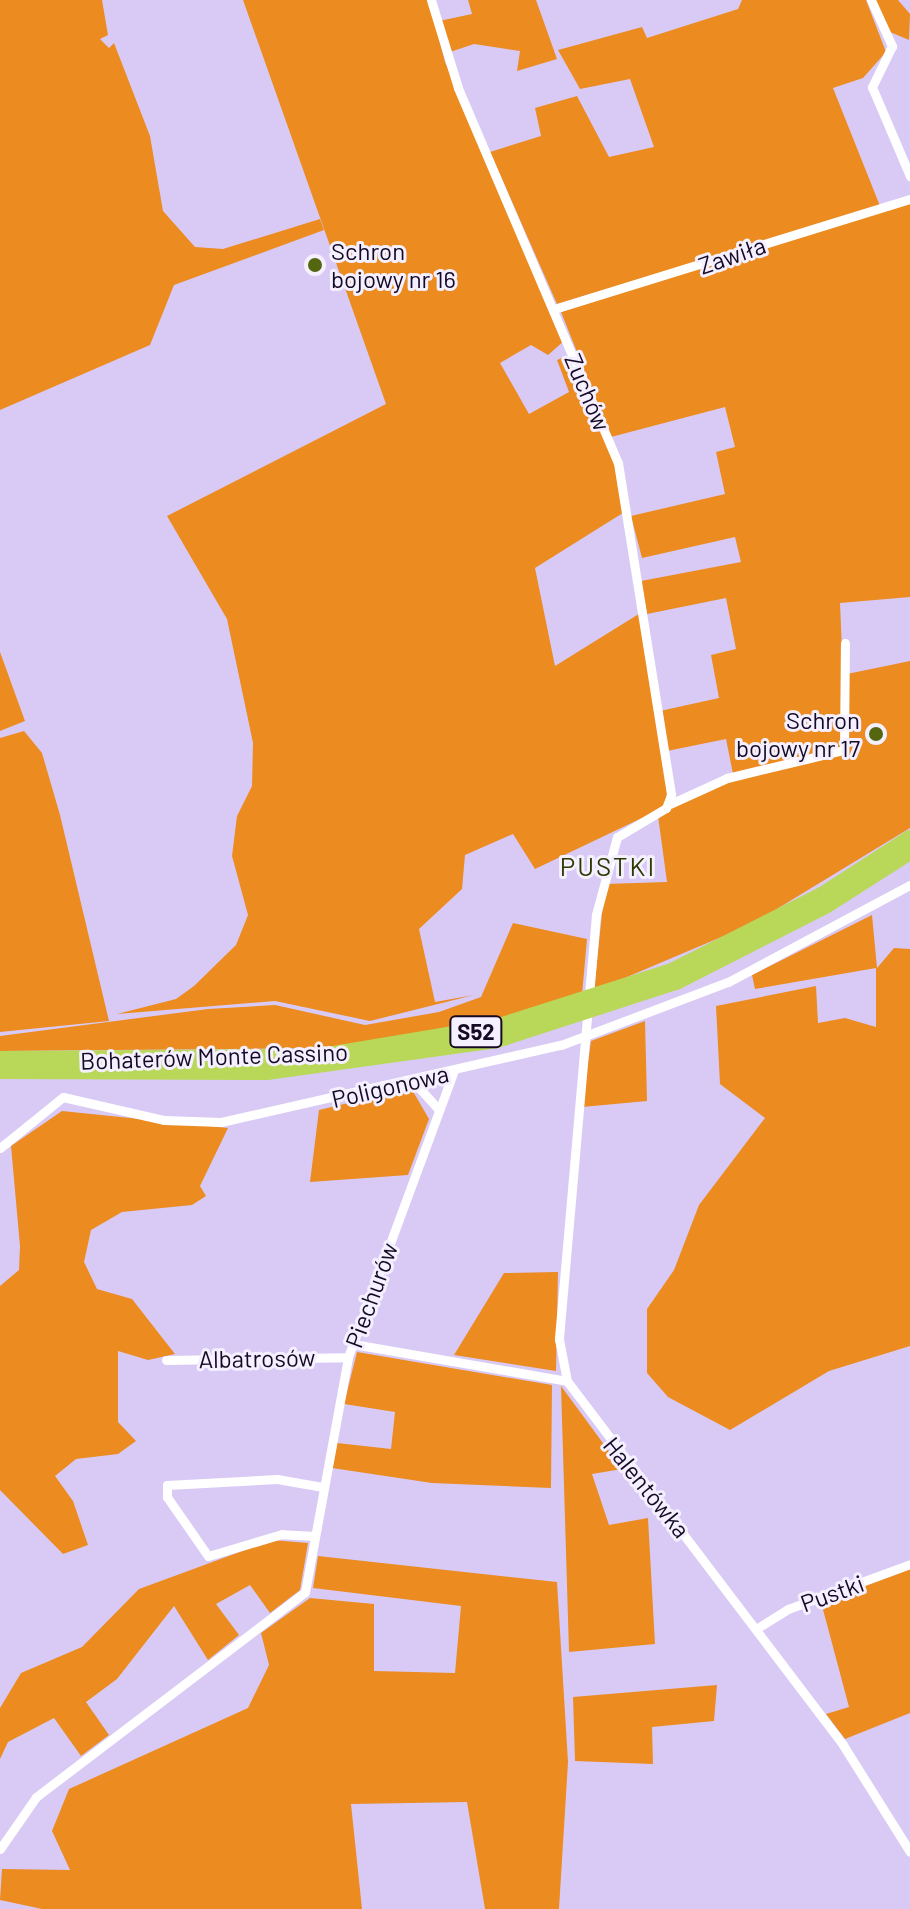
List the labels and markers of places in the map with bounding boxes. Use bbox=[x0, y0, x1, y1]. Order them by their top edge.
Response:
place label: Schron bojowy nr 16 bbox=[331, 237, 456, 293]
marker: Schron bojowy nr 16 bbox=[306, 256, 324, 274]
place label: Schron bojowy nr 17 bbox=[736, 706, 860, 762]
marker: Schron bojowy nr 17 bbox=[867, 725, 885, 743]

